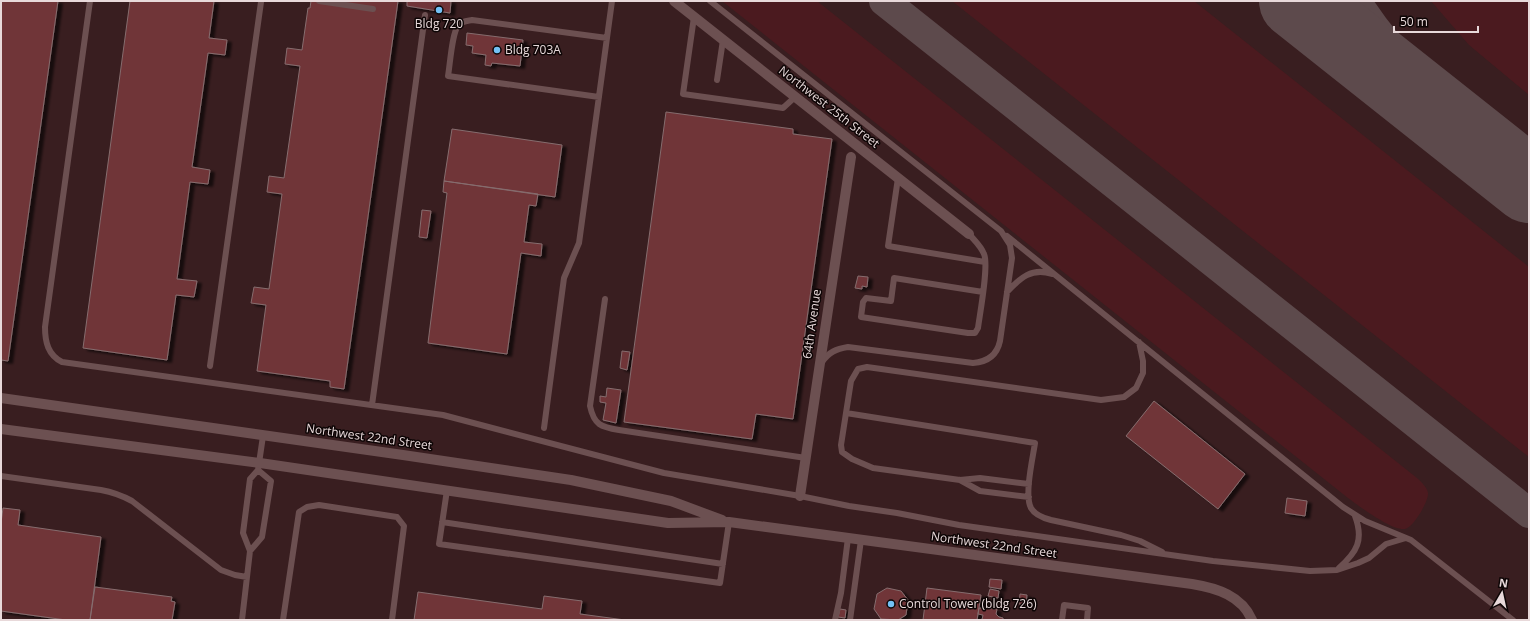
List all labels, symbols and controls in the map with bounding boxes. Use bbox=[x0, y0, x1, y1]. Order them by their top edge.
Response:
marker: Bldg 720 bbox=[434, 5, 444, 15]
scale bar bbox=[1394, 8, 1478, 34]
text: 50 m bbox=[1400, 13, 1428, 30]
place label: Bldg 720 bbox=[415, 15, 463, 32]
place label: Bldg 703A bbox=[505, 41, 561, 58]
marker: Bldg 703A bbox=[492, 45, 502, 55]
street label: Northwest 25th Street bbox=[775, 62, 883, 151]
street label: 64th Avenue bbox=[798, 288, 825, 360]
street label: Northwest 22nd Street bbox=[305, 419, 433, 454]
street label: Northwest 22nd Street bbox=[930, 527, 1058, 562]
north arrow bbox=[1482, 573, 1522, 613]
text: N bbox=[1498, 575, 1509, 591]
place label: Control Tower (bldg 726) bbox=[899, 595, 1037, 612]
marker: Control Tower (bldg 726) bbox=[886, 599, 896, 609]

